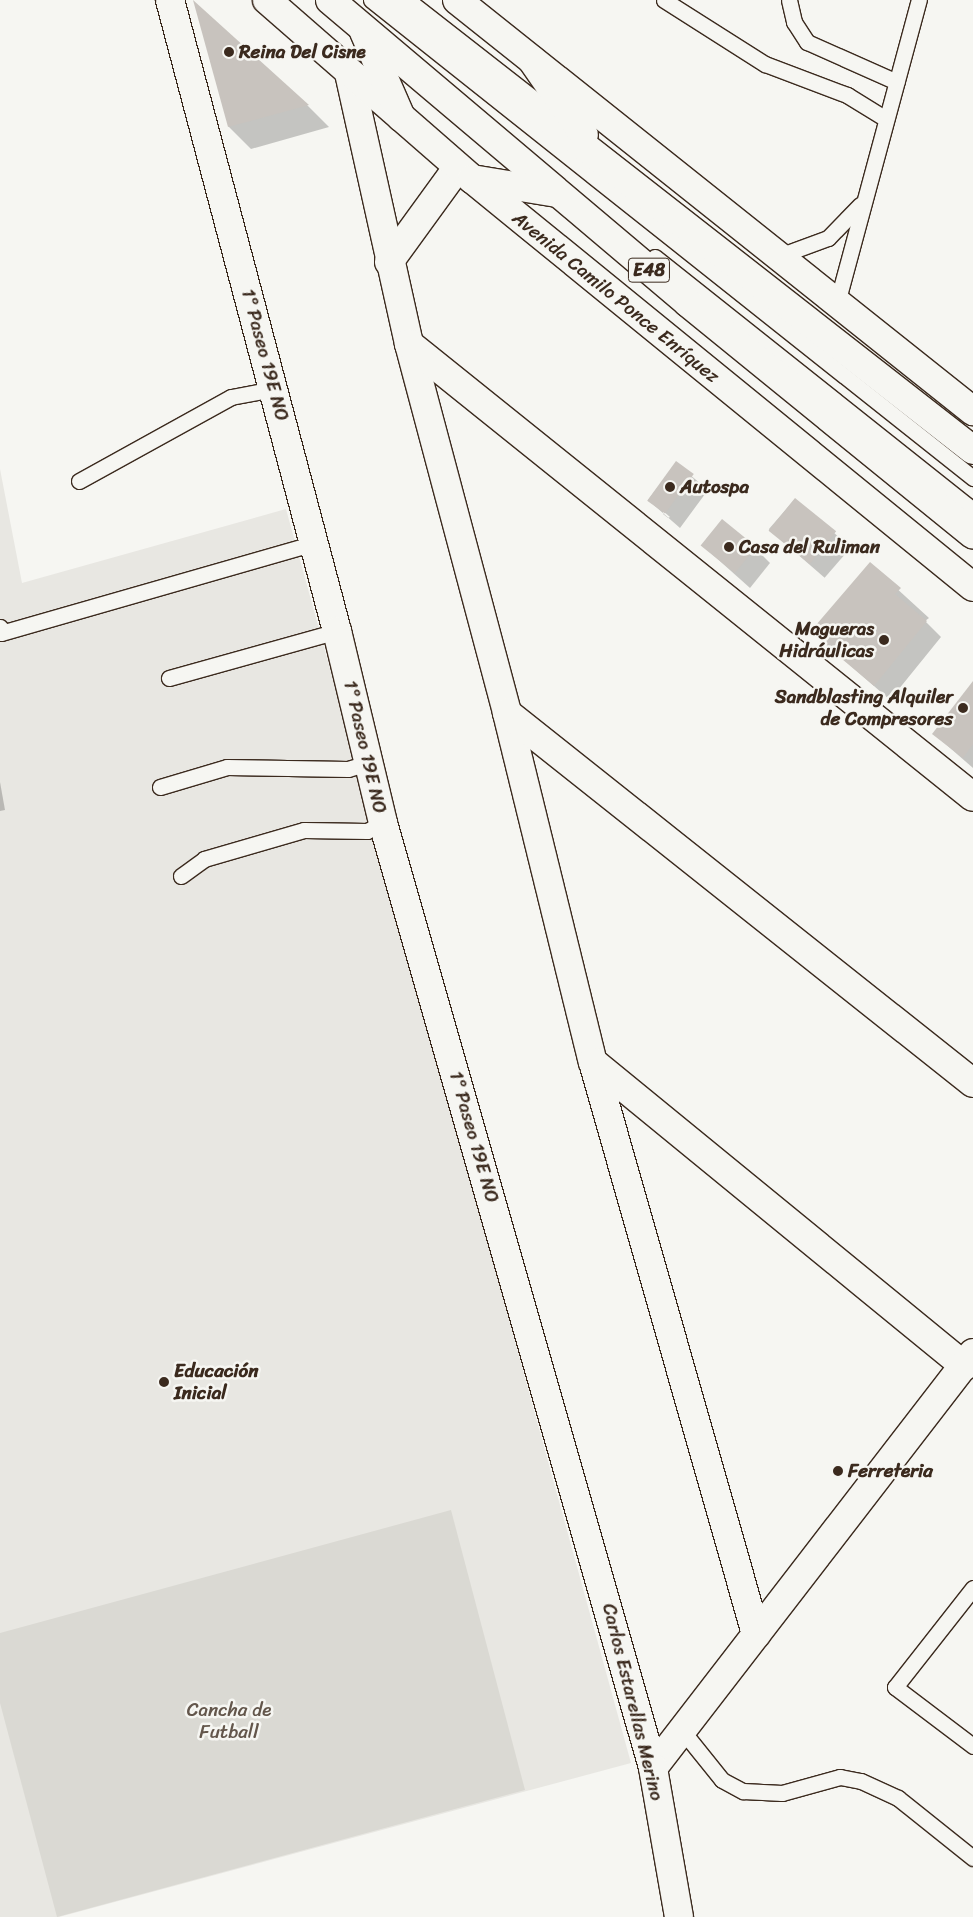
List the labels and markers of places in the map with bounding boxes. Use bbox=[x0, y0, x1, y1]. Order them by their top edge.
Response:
place label: Reina Del Cisne bbox=[239, 41, 368, 63]
marker: Reina Del Cisne bbox=[223, 46, 235, 58]
place label: Autospa bbox=[680, 476, 749, 498]
marker: Autospa bbox=[664, 481, 676, 493]
place label: Casa del Ruliman bbox=[739, 536, 881, 558]
marker: Casa del Ruliman bbox=[723, 541, 735, 553]
place label: Magueras Hidráulicas bbox=[779, 618, 874, 662]
marker: Magueras Hidráulicas bbox=[878, 634, 890, 646]
place label: Sandblasting Alquiler de Compresores bbox=[775, 686, 953, 730]
marker: Sandblasting Alquiler de Compresores bbox=[957, 702, 969, 714]
place label: Educación Inicial bbox=[174, 1360, 258, 1404]
marker: Educación Inicial bbox=[158, 1376, 170, 1388]
place label: Ferreteria bbox=[848, 1460, 933, 1482]
marker: Ferreteria bbox=[832, 1465, 844, 1477]

